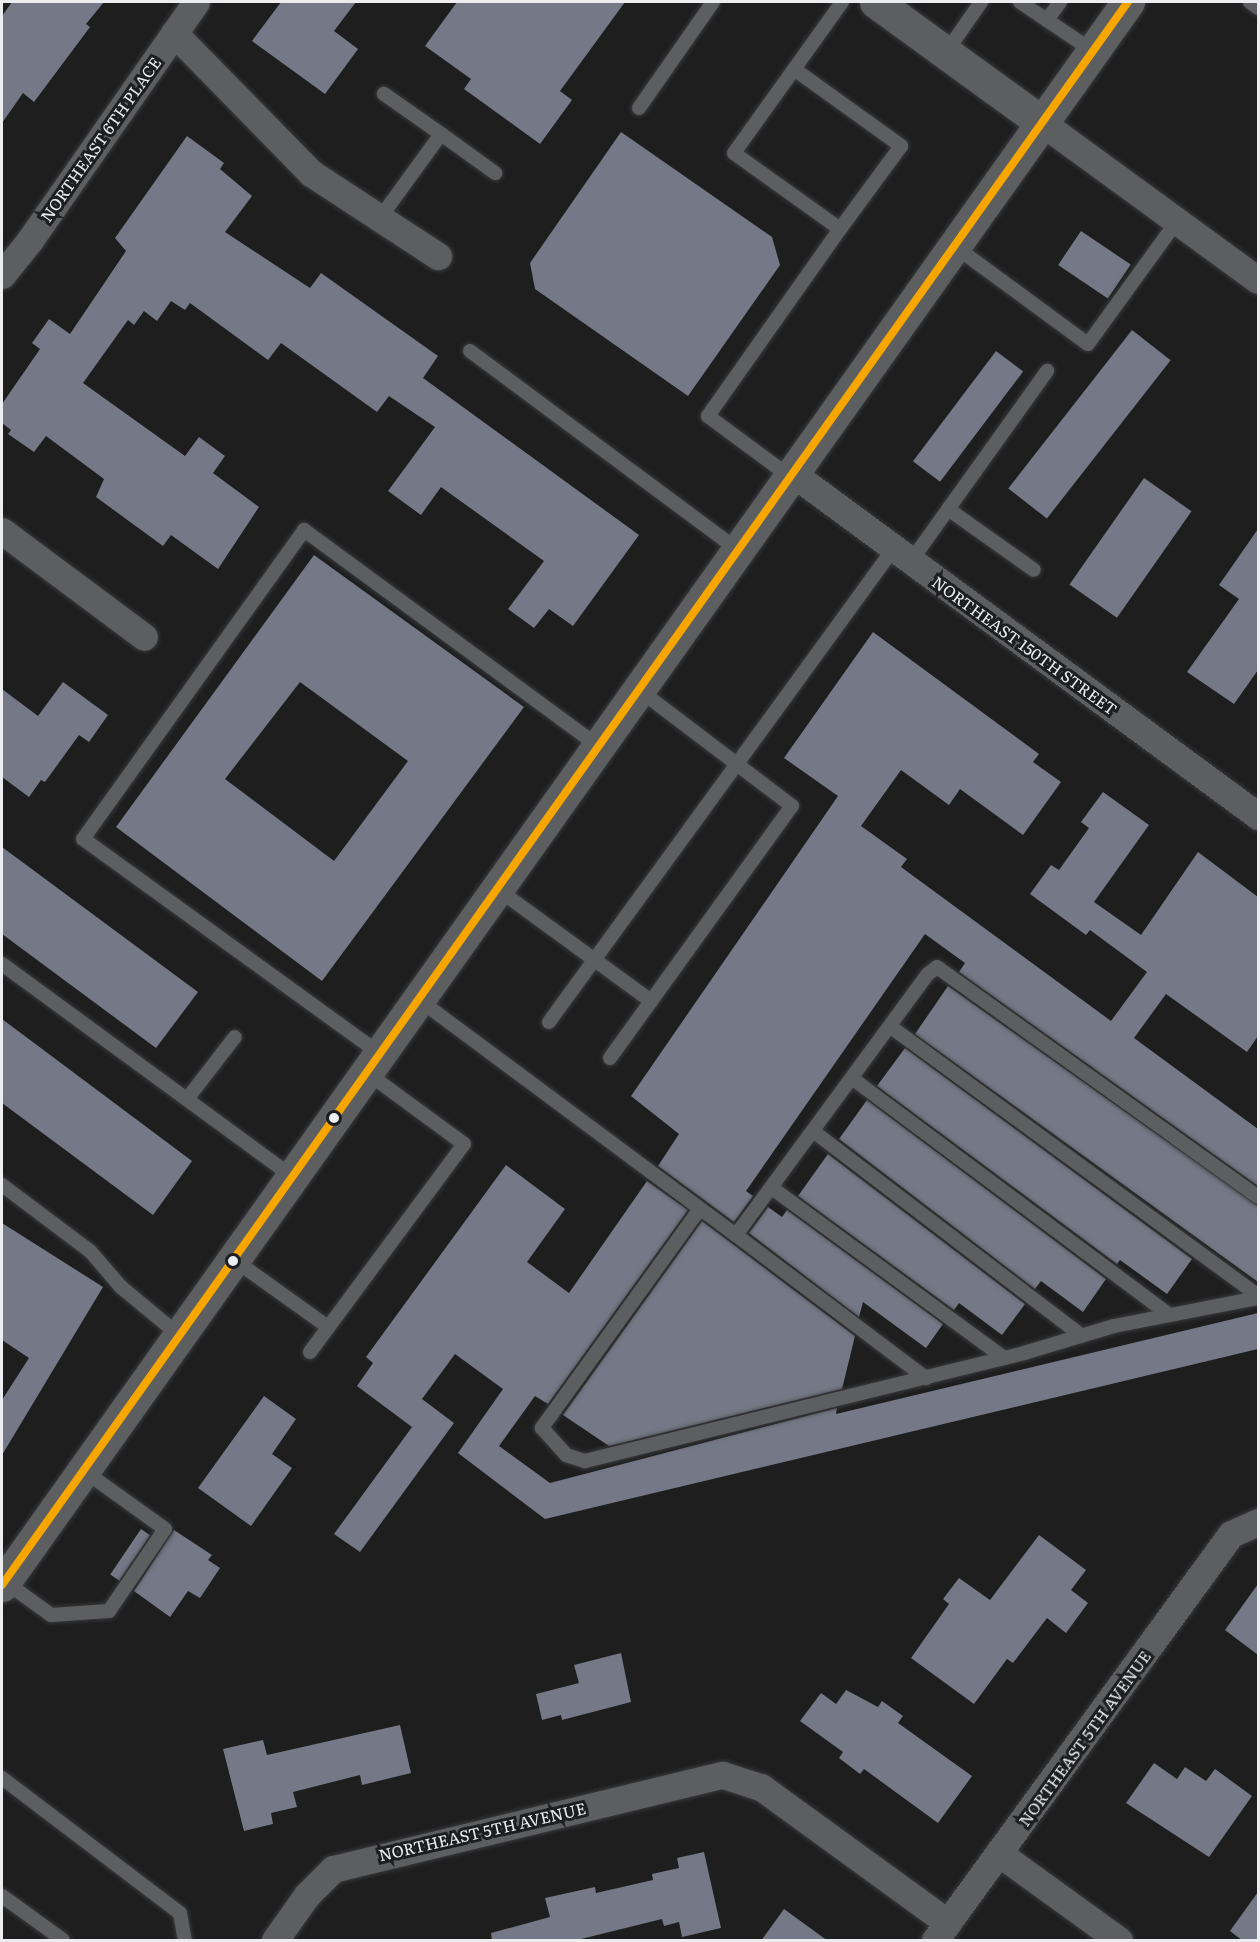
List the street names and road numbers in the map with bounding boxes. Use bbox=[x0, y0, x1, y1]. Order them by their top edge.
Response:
street label: NORTHEAST 6TH PLACE bbox=[36, 53, 164, 225]
street label: NORTHEAST 150TH STREET bbox=[929, 571, 1121, 719]
street label: NORTHEAST 5TH AVENUE bbox=[1014, 1647, 1154, 1829]
street label: NORTHEAST 5TH AVENUE bbox=[376, 1798, 588, 1864]

